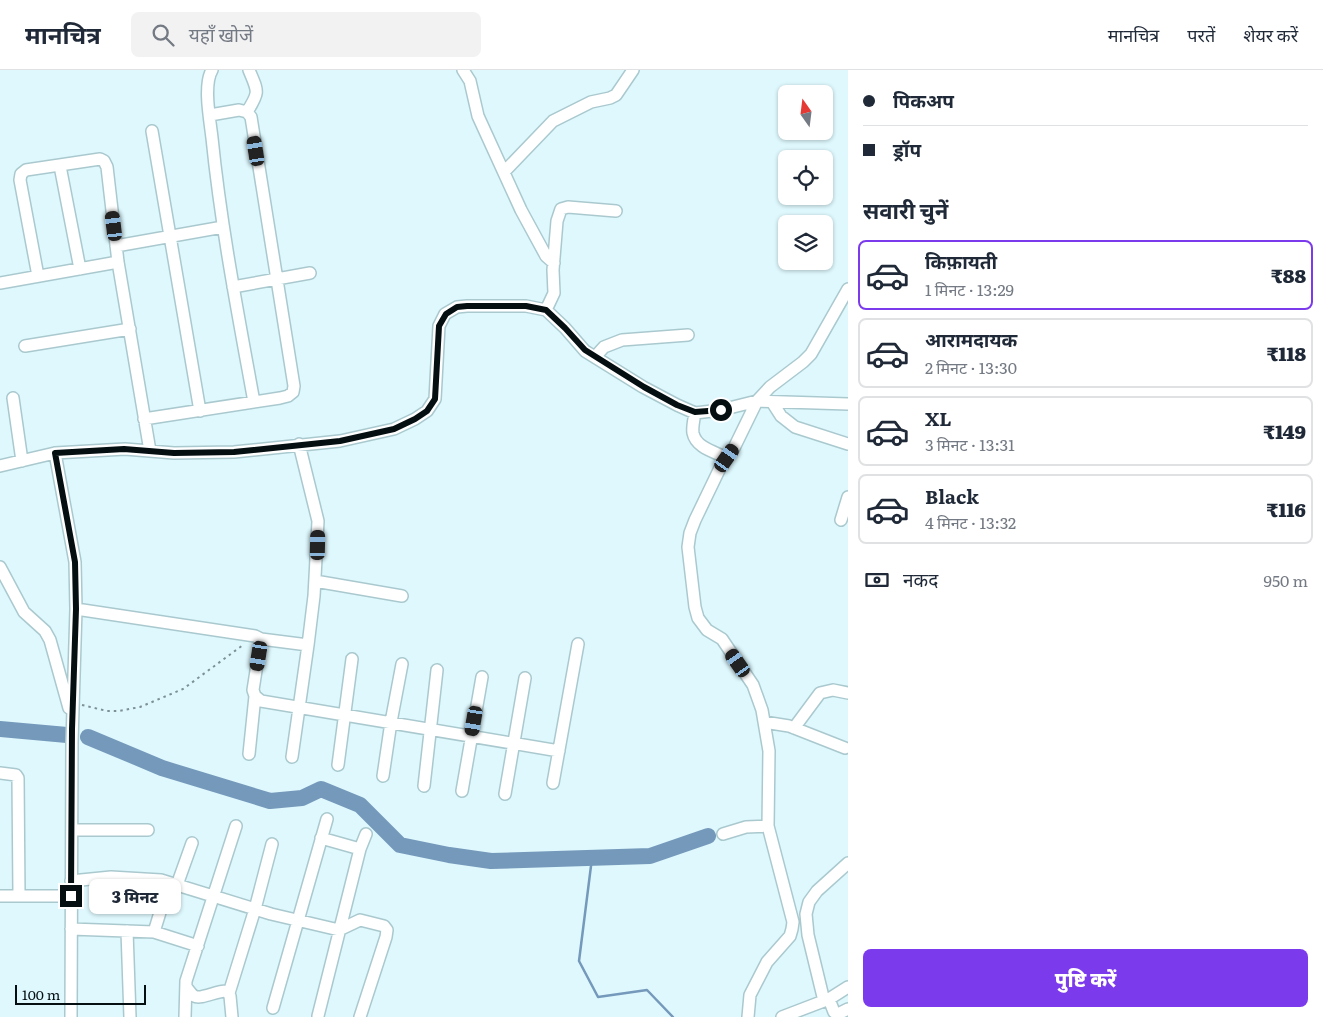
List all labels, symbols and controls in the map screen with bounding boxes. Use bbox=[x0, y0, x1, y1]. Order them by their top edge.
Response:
search box bbox=[131, 12, 481, 57]
text: मानचित्र bbox=[25, 16, 101, 51]
text: यहाँ खोजें bbox=[189, 20, 253, 48]
icon: search bbox=[149, 21, 177, 49]
text: मानचित्र bbox=[1108, 21, 1159, 48]
text: परतें bbox=[1187, 21, 1215, 48]
text: शेयर करें bbox=[1243, 21, 1298, 48]
north arrow bbox=[778, 85, 832, 140]
map controls bbox=[778, 85, 833, 270]
text: पिकअप bbox=[893, 86, 954, 114]
car bbox=[246, 135, 265, 167]
text: ड्रॉप bbox=[893, 135, 921, 163]
button: locate bbox=[778, 150, 833, 205]
text: सवारी चुनें bbox=[863, 193, 948, 226]
car bbox=[104, 210, 123, 242]
button: layers bbox=[778, 215, 833, 270]
text: किफ़ायती bbox=[925, 247, 997, 275]
icon: car bbox=[865, 253, 910, 298]
text: ₹88 bbox=[1271, 261, 1306, 289]
text: 1 मिनट · 13:29 bbox=[925, 277, 1014, 301]
text: आरामदायक bbox=[925, 325, 1017, 353]
icon: car bbox=[865, 331, 910, 376]
text: ₹118 bbox=[1267, 339, 1306, 367]
text: 2 मिनट · 13:30 bbox=[925, 355, 1017, 379]
route start bbox=[710, 399, 732, 421]
text: XL bbox=[925, 404, 952, 432]
icon: car bbox=[865, 409, 910, 454]
text: ₹149 bbox=[1263, 417, 1306, 445]
text: 3 मिनट · 13:31 bbox=[925, 432, 1015, 456]
car bbox=[712, 441, 741, 475]
text: Black bbox=[925, 482, 979, 510]
icon: car bbox=[865, 487, 910, 532]
text: ₹116 bbox=[1267, 495, 1306, 523]
text: 4 मिनट · 13:32 bbox=[925, 510, 1016, 534]
car bbox=[310, 530, 325, 560]
text: नकद bbox=[903, 565, 938, 593]
icon: cash bbox=[863, 566, 891, 594]
text: 950 m bbox=[1264, 568, 1308, 592]
car bbox=[249, 640, 268, 672]
car bbox=[723, 646, 752, 680]
car bbox=[464, 705, 483, 737]
callout: 3 मिनट bbox=[88, 878, 181, 914]
text: 3 मिनट bbox=[112, 884, 158, 908]
route end bbox=[60, 885, 82, 907]
button: पुष्टि करें bbox=[863, 949, 1308, 1007]
scale bar bbox=[15, 982, 146, 1005]
text: 100 m bbox=[22, 984, 60, 1004]

